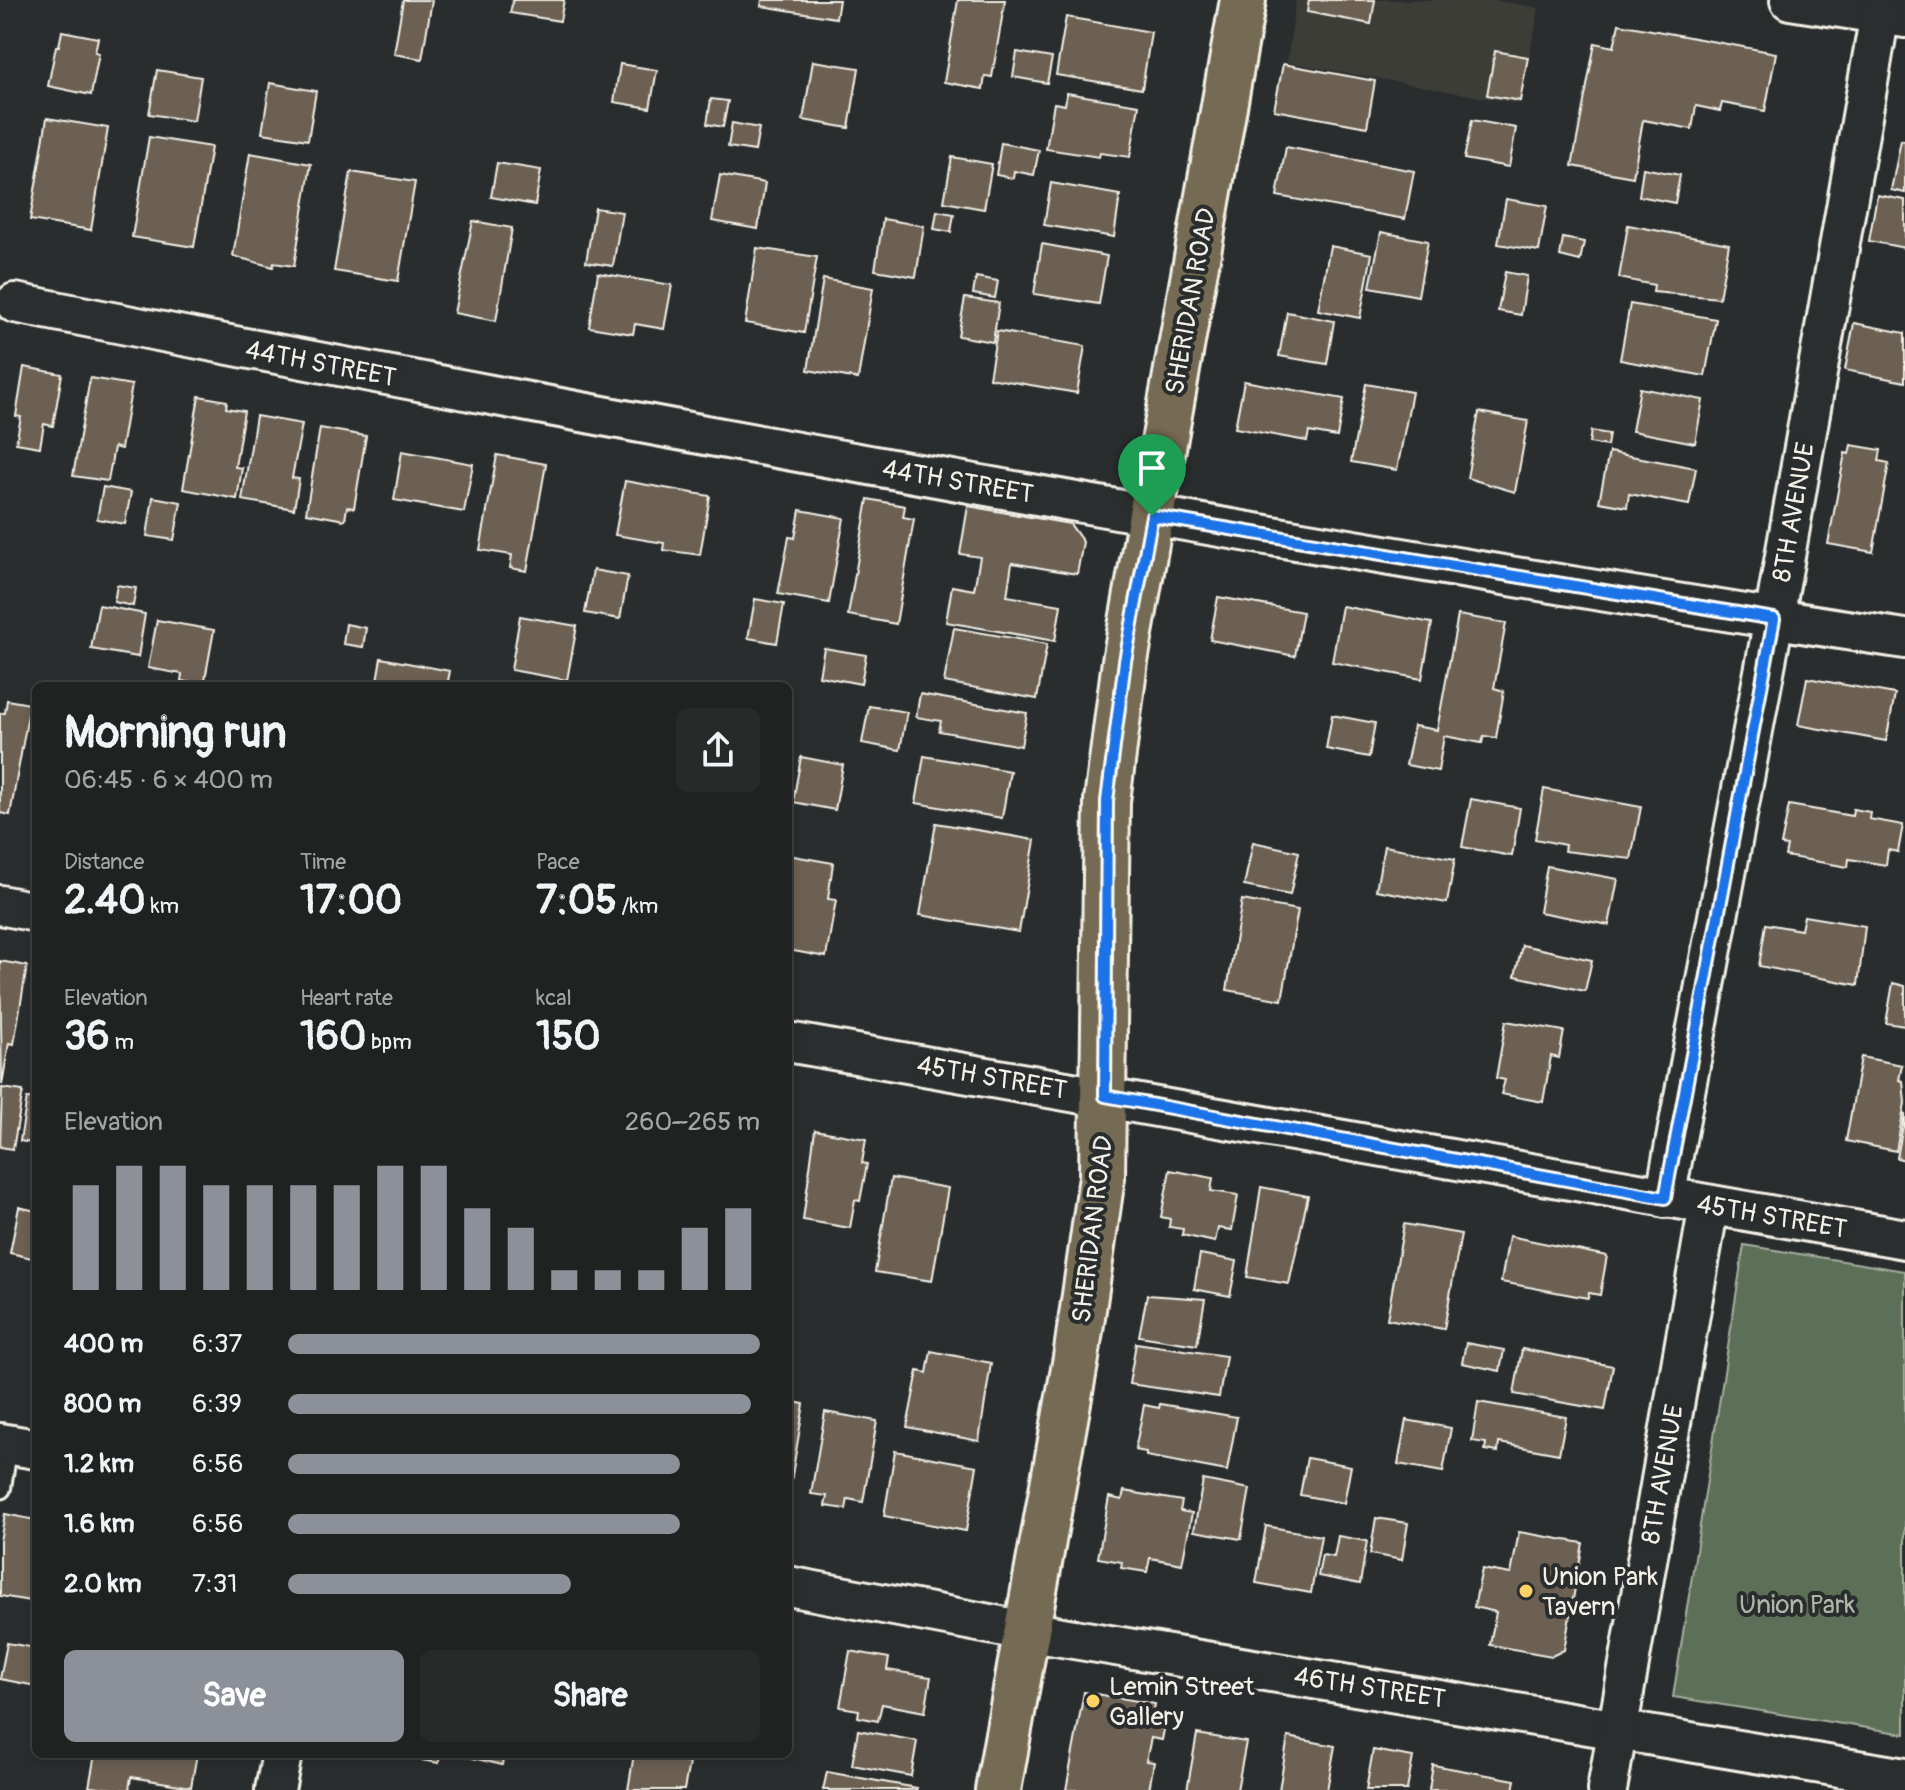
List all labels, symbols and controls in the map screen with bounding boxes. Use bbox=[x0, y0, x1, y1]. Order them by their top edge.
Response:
street label: SHERIDAN ROAD bbox=[1159, 206, 1223, 397]
street label: 44TH STREET bbox=[243, 334, 399, 394]
pin bbox=[1118, 434, 1186, 516]
street label: 8TH AVENUE bbox=[1766, 440, 1822, 584]
icon: arrive bbox=[1130, 446, 1174, 490]
street label: 44TH STREET bbox=[880, 453, 1036, 511]
text: Morning run bbox=[64, 706, 287, 761]
button: share bbox=[676, 708, 760, 792]
text: 06:45 · 6 × 400 m bbox=[64, 764, 273, 796]
text: Distance bbox=[64, 848, 144, 876]
text: Time bbox=[300, 848, 346, 876]
text: Pace bbox=[536, 848, 580, 876]
text: 2.40 bbox=[64, 876, 146, 925]
text: 17:00 bbox=[300, 876, 402, 925]
text: 7:05 bbox=[536, 876, 617, 925]
text: km bbox=[146, 892, 179, 920]
text: /km bbox=[617, 892, 658, 920]
text: Elevation bbox=[64, 984, 148, 1012]
text: Heart rate bbox=[300, 984, 393, 1012]
text: kcal bbox=[536, 984, 572, 1012]
text: 36 bbox=[64, 1012, 110, 1061]
text: 160 bbox=[300, 1012, 366, 1061]
text: 150 bbox=[536, 1012, 601, 1061]
text: m bbox=[110, 1028, 134, 1056]
text: bpm bbox=[366, 1028, 412, 1056]
street label: 45TH STREET bbox=[914, 1049, 1069, 1107]
text: Elevation bbox=[64, 1106, 163, 1138]
text: 260–265 m bbox=[625, 1106, 760, 1138]
street label: SHERIDAN ROAD bbox=[1066, 1134, 1120, 1325]
street label: 45TH STREET bbox=[1694, 1188, 1849, 1246]
text: 400 m bbox=[64, 1328, 143, 1360]
text: 6:37 bbox=[192, 1328, 242, 1360]
text: 800 m bbox=[64, 1388, 141, 1420]
text: 6:39 bbox=[192, 1388, 242, 1420]
street label: 8TH AVENUE bbox=[1635, 1402, 1691, 1546]
text: 1.2 km bbox=[64, 1448, 134, 1480]
text: 6:56 bbox=[192, 1448, 243, 1480]
text: 1.6 km bbox=[64, 1508, 135, 1540]
text: 6:56 bbox=[192, 1508, 243, 1540]
place label: Union Park Tavern bbox=[1542, 1561, 1658, 1623]
text: 2.0 km bbox=[64, 1568, 142, 1600]
text: 7:31 bbox=[192, 1568, 237, 1600]
marker: Union Park Tavern bbox=[1517, 1582, 1535, 1600]
park label: Union Park bbox=[1739, 1589, 1855, 1621]
button: Save bbox=[64, 1650, 404, 1742]
button: Share bbox=[420, 1650, 760, 1742]
street label: 46TH STREET bbox=[1292, 1660, 1448, 1716]
place label: Lemin Street Gallery bbox=[1109, 1671, 1255, 1733]
marker: Lemin Street Gallery bbox=[1084, 1692, 1102, 1710]

